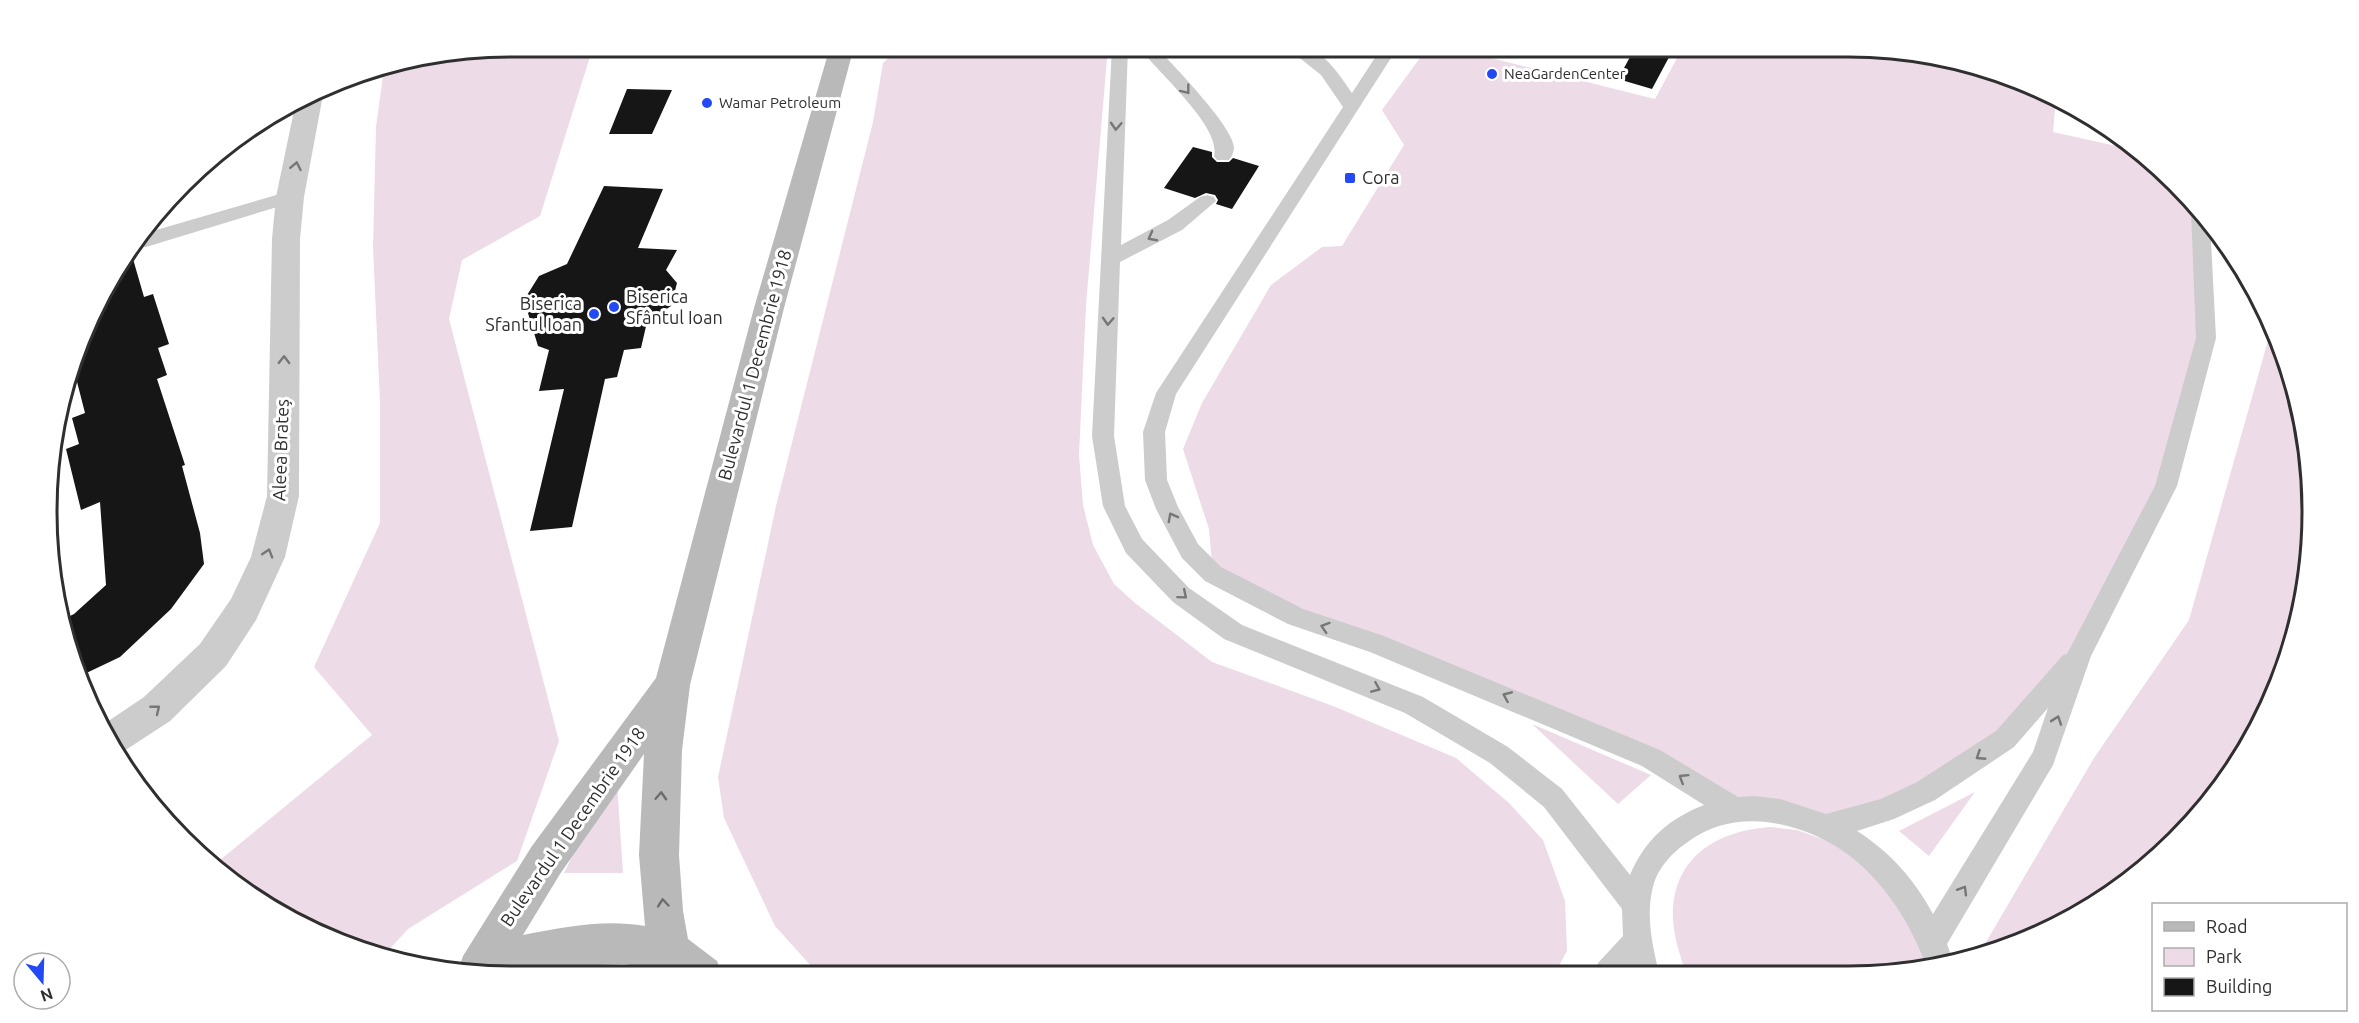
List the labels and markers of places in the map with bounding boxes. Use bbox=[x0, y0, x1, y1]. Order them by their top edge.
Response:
place label: NeaGardenCenter bbox=[1504, 65, 1626, 82]
marker: NeaGardenCenter bbox=[1485, 67, 1499, 81]
place label: Wamar Petroleum bbox=[719, 94, 841, 111]
marker: Wamar Petroleum bbox=[700, 96, 714, 110]
place label: Cora bbox=[1362, 167, 1400, 187]
marker: Cora bbox=[1343, 171, 1357, 185]
place label: Biserica Sfântul Ioan bbox=[626, 286, 723, 327]
place label: Biserica Sfantul Ioan bbox=[485, 293, 582, 334]
marker: Biserica Sfântul Ioan bbox=[607, 300, 621, 314]
marker: Biserica Sfantul Ioan bbox=[587, 307, 601, 321]

